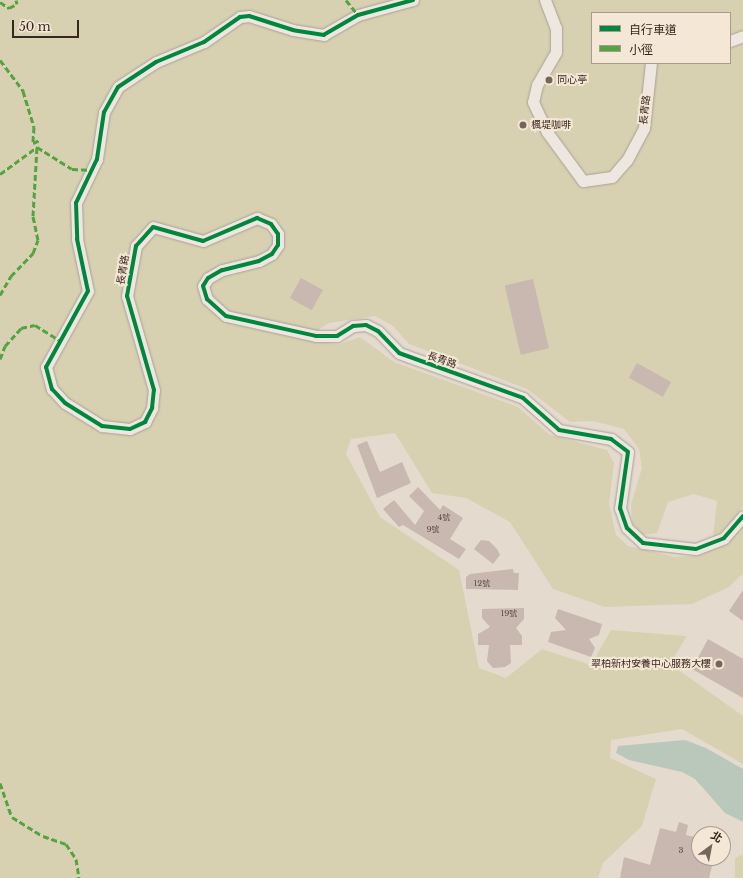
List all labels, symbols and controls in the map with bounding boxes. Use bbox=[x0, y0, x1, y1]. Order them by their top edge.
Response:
scale bar bbox=[14, 12, 81, 38]
legend bbox=[591, 12, 731, 64]
text: 50 m bbox=[19, 19, 51, 34]
text: 自行車道 bbox=[629, 22, 677, 37]
text: 小徑 bbox=[629, 42, 653, 57]
place label: 同心亭 bbox=[557, 74, 587, 86]
marker: 同心亭 bbox=[544, 75, 554, 85]
street label: 長青路 bbox=[637, 94, 653, 126]
place label: 楓堤咖啡 bbox=[531, 119, 571, 131]
marker: 楓堤咖啡 bbox=[518, 120, 528, 130]
street label: 長青路 bbox=[115, 254, 131, 286]
street label: 長青路 bbox=[426, 349, 458, 371]
house number: 4號 bbox=[438, 513, 450, 523]
house number: 9號 bbox=[426, 525, 440, 535]
house number: 12號 bbox=[474, 579, 490, 589]
house number: 19號 bbox=[501, 609, 517, 619]
place label: 翠柏新村安養中心服務大樓 bbox=[591, 658, 711, 670]
marker: 翠柏新村安養中心服務大樓 bbox=[714, 659, 724, 669]
north arrow bbox=[691, 826, 731, 866]
text: 北 bbox=[708, 828, 725, 846]
house number: 3 bbox=[679, 846, 683, 856]

